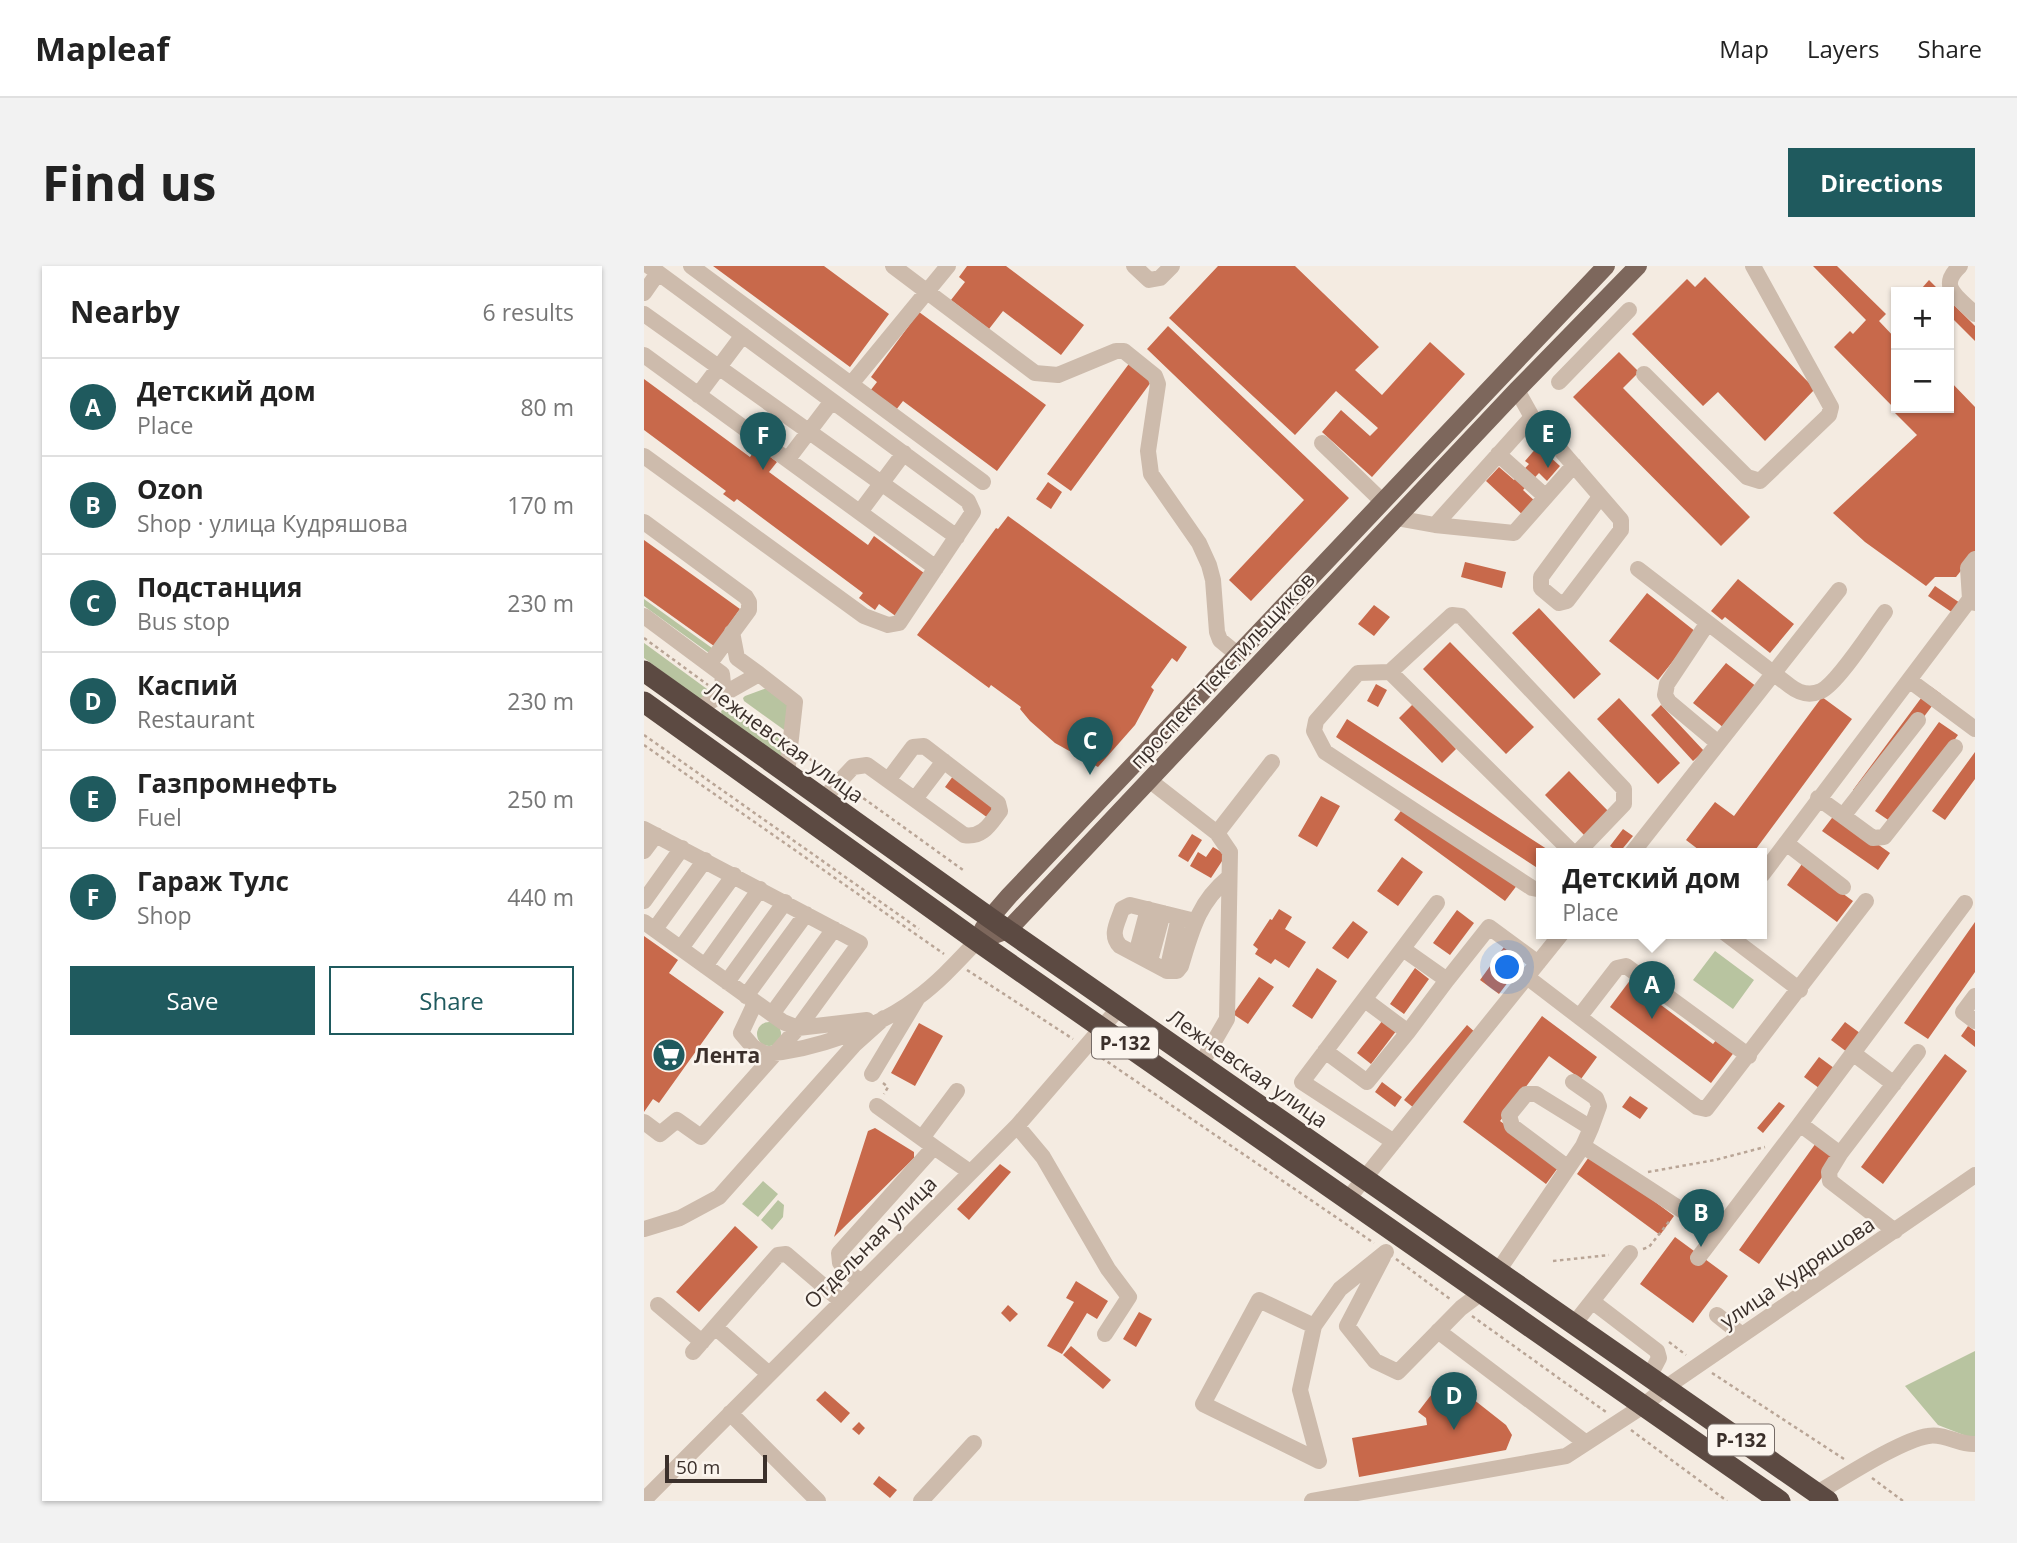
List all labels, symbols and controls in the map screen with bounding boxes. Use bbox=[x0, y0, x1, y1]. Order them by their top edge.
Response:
text: Mapleaf bbox=[35, 26, 169, 71]
text: Map bbox=[1719, 32, 1769, 65]
text: Layers bbox=[1807, 32, 1880, 65]
text: Share bbox=[1918, 32, 1982, 65]
button: Directions bbox=[1788, 148, 1975, 217]
text: Find us bbox=[42, 149, 216, 215]
map controls bbox=[1891, 287, 1954, 413]
button: + bbox=[1891, 287, 1954, 350]
text: Nearby bbox=[70, 291, 180, 332]
text: 6 results bbox=[483, 296, 574, 328]
button: − bbox=[1891, 350, 1954, 413]
text: Детский дом bbox=[137, 373, 316, 409]
text: A bbox=[85, 391, 101, 423]
text: 80 m bbox=[520, 391, 574, 423]
text: Place bbox=[137, 409, 193, 441]
pin: E bbox=[1525, 410, 1571, 468]
pin: F bbox=[740, 412, 786, 470]
text: Ozon bbox=[137, 471, 204, 507]
text: B bbox=[85, 489, 101, 521]
text: 170 m bbox=[507, 489, 574, 521]
text: Shop · улица Кудряшова bbox=[137, 507, 408, 539]
street label: проспект Текстильщиков bbox=[1123, 566, 1321, 774]
text: Подстанция bbox=[137, 569, 302, 605]
text: C bbox=[86, 587, 100, 619]
text: 230 m bbox=[507, 587, 574, 619]
text: Bus stop bbox=[137, 605, 230, 637]
text: Каспий bbox=[137, 667, 238, 703]
street label: Лежневская улица bbox=[700, 675, 870, 809]
text: D bbox=[84, 685, 102, 717]
text: 230 m bbox=[507, 685, 574, 717]
text: Restaurant bbox=[137, 703, 255, 735]
pin: C bbox=[1067, 717, 1113, 775]
text: Газпромнефть bbox=[137, 765, 337, 801]
text: E bbox=[87, 783, 99, 815]
text: 250 m bbox=[507, 783, 574, 815]
text: Fuel bbox=[137, 801, 182, 833]
popup bbox=[1536, 848, 1767, 939]
text: Детский дом bbox=[1562, 860, 1741, 896]
text: Гараж Тулс bbox=[137, 863, 289, 899]
text: F bbox=[87, 881, 99, 913]
text: 440 m bbox=[507, 881, 574, 913]
text: Place bbox=[1562, 896, 1619, 928]
text: Shop bbox=[137, 899, 192, 931]
your location bbox=[1490, 950, 1524, 984]
pin: A bbox=[1629, 961, 1675, 1019]
button: Save bbox=[70, 966, 315, 1035]
button: Share bbox=[329, 966, 574, 1035]
street label: Лежневская улица bbox=[1162, 1002, 1334, 1134]
road number: Р-132 bbox=[1092, 1028, 1158, 1058]
supermarket icon: Лента bbox=[650, 1036, 688, 1074]
place label: Лента bbox=[694, 1041, 760, 1069]
street label: Отдельная улица bbox=[797, 1169, 943, 1315]
pin: B bbox=[1678, 1189, 1724, 1247]
street label: улица Кудряшова bbox=[1714, 1210, 1880, 1334]
pin: D bbox=[1431, 1372, 1477, 1430]
road number: Р-132 bbox=[1708, 1424, 1774, 1456]
scale bar bbox=[665, 1452, 766, 1484]
text: 50 m bbox=[676, 1454, 720, 1480]

